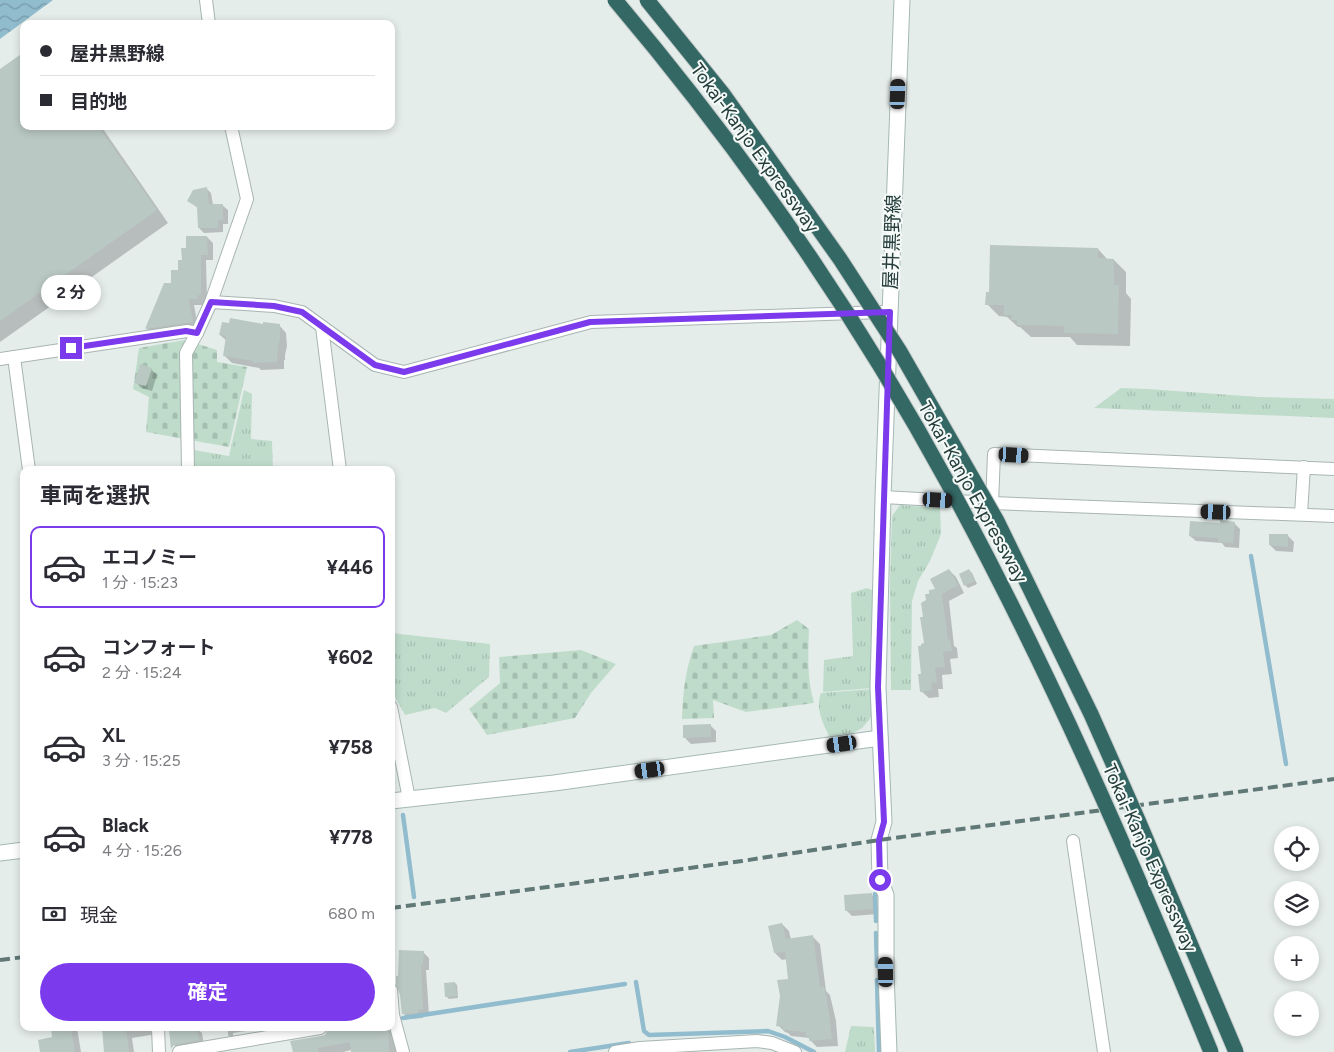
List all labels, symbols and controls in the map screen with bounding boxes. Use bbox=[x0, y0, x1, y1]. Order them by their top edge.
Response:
text: 屋井黒野線 bbox=[70, 42, 165, 65]
street label: Tokai-Kanjo Expressway bbox=[686, 59, 824, 237]
car bbox=[889, 79, 906, 109]
text: 目的地 bbox=[70, 90, 127, 113]
street label: 屋井黒野線 bbox=[879, 194, 905, 290]
callout: 2 分 bbox=[41, 276, 101, 310]
text: 2 分 bbox=[56, 283, 86, 302]
route end bbox=[60, 337, 82, 359]
street label: Tokai-Kanjo Expressway bbox=[913, 397, 1033, 587]
car bbox=[998, 447, 1029, 463]
text: 車両を選択 bbox=[40, 482, 150, 509]
car bbox=[922, 492, 953, 508]
car bbox=[1200, 504, 1231, 520]
icon: car bbox=[42, 545, 87, 590]
text: エコノミー bbox=[102, 546, 197, 569]
text: ¥446 bbox=[327, 556, 373, 579]
text: 1 分 · 15:23 bbox=[102, 573, 178, 592]
icon: car bbox=[42, 635, 87, 680]
text: コンフォート bbox=[102, 636, 215, 659]
text: ¥602 bbox=[327, 646, 373, 669]
text: 2 分 · 15:24 bbox=[102, 663, 182, 682]
text: XL bbox=[102, 724, 125, 747]
icon: car bbox=[42, 725, 87, 770]
car bbox=[826, 734, 857, 754]
text: ¥758 bbox=[328, 736, 373, 759]
text: 3 分 · 15:25 bbox=[102, 751, 181, 770]
car bbox=[634, 760, 665, 780]
street label: Tokai-Kanjo Expressway bbox=[1098, 760, 1202, 956]
text: Black bbox=[102, 814, 149, 837]
icon: car bbox=[42, 815, 87, 860]
text: ¥778 bbox=[329, 826, 373, 849]
map controls bbox=[1274, 826, 1319, 1036]
button: locate bbox=[1274, 826, 1319, 871]
text: 4 分 · 15:26 bbox=[102, 841, 182, 860]
route start bbox=[869, 869, 891, 891]
button: layers bbox=[1274, 881, 1319, 926]
icon: cash bbox=[40, 900, 68, 928]
text: 現金 bbox=[80, 904, 118, 927]
text: 680 m bbox=[328, 904, 375, 923]
button: + bbox=[1274, 936, 1319, 981]
car bbox=[878, 957, 893, 987]
button: 確定 bbox=[40, 963, 375, 1021]
button: − bbox=[1274, 991, 1319, 1036]

